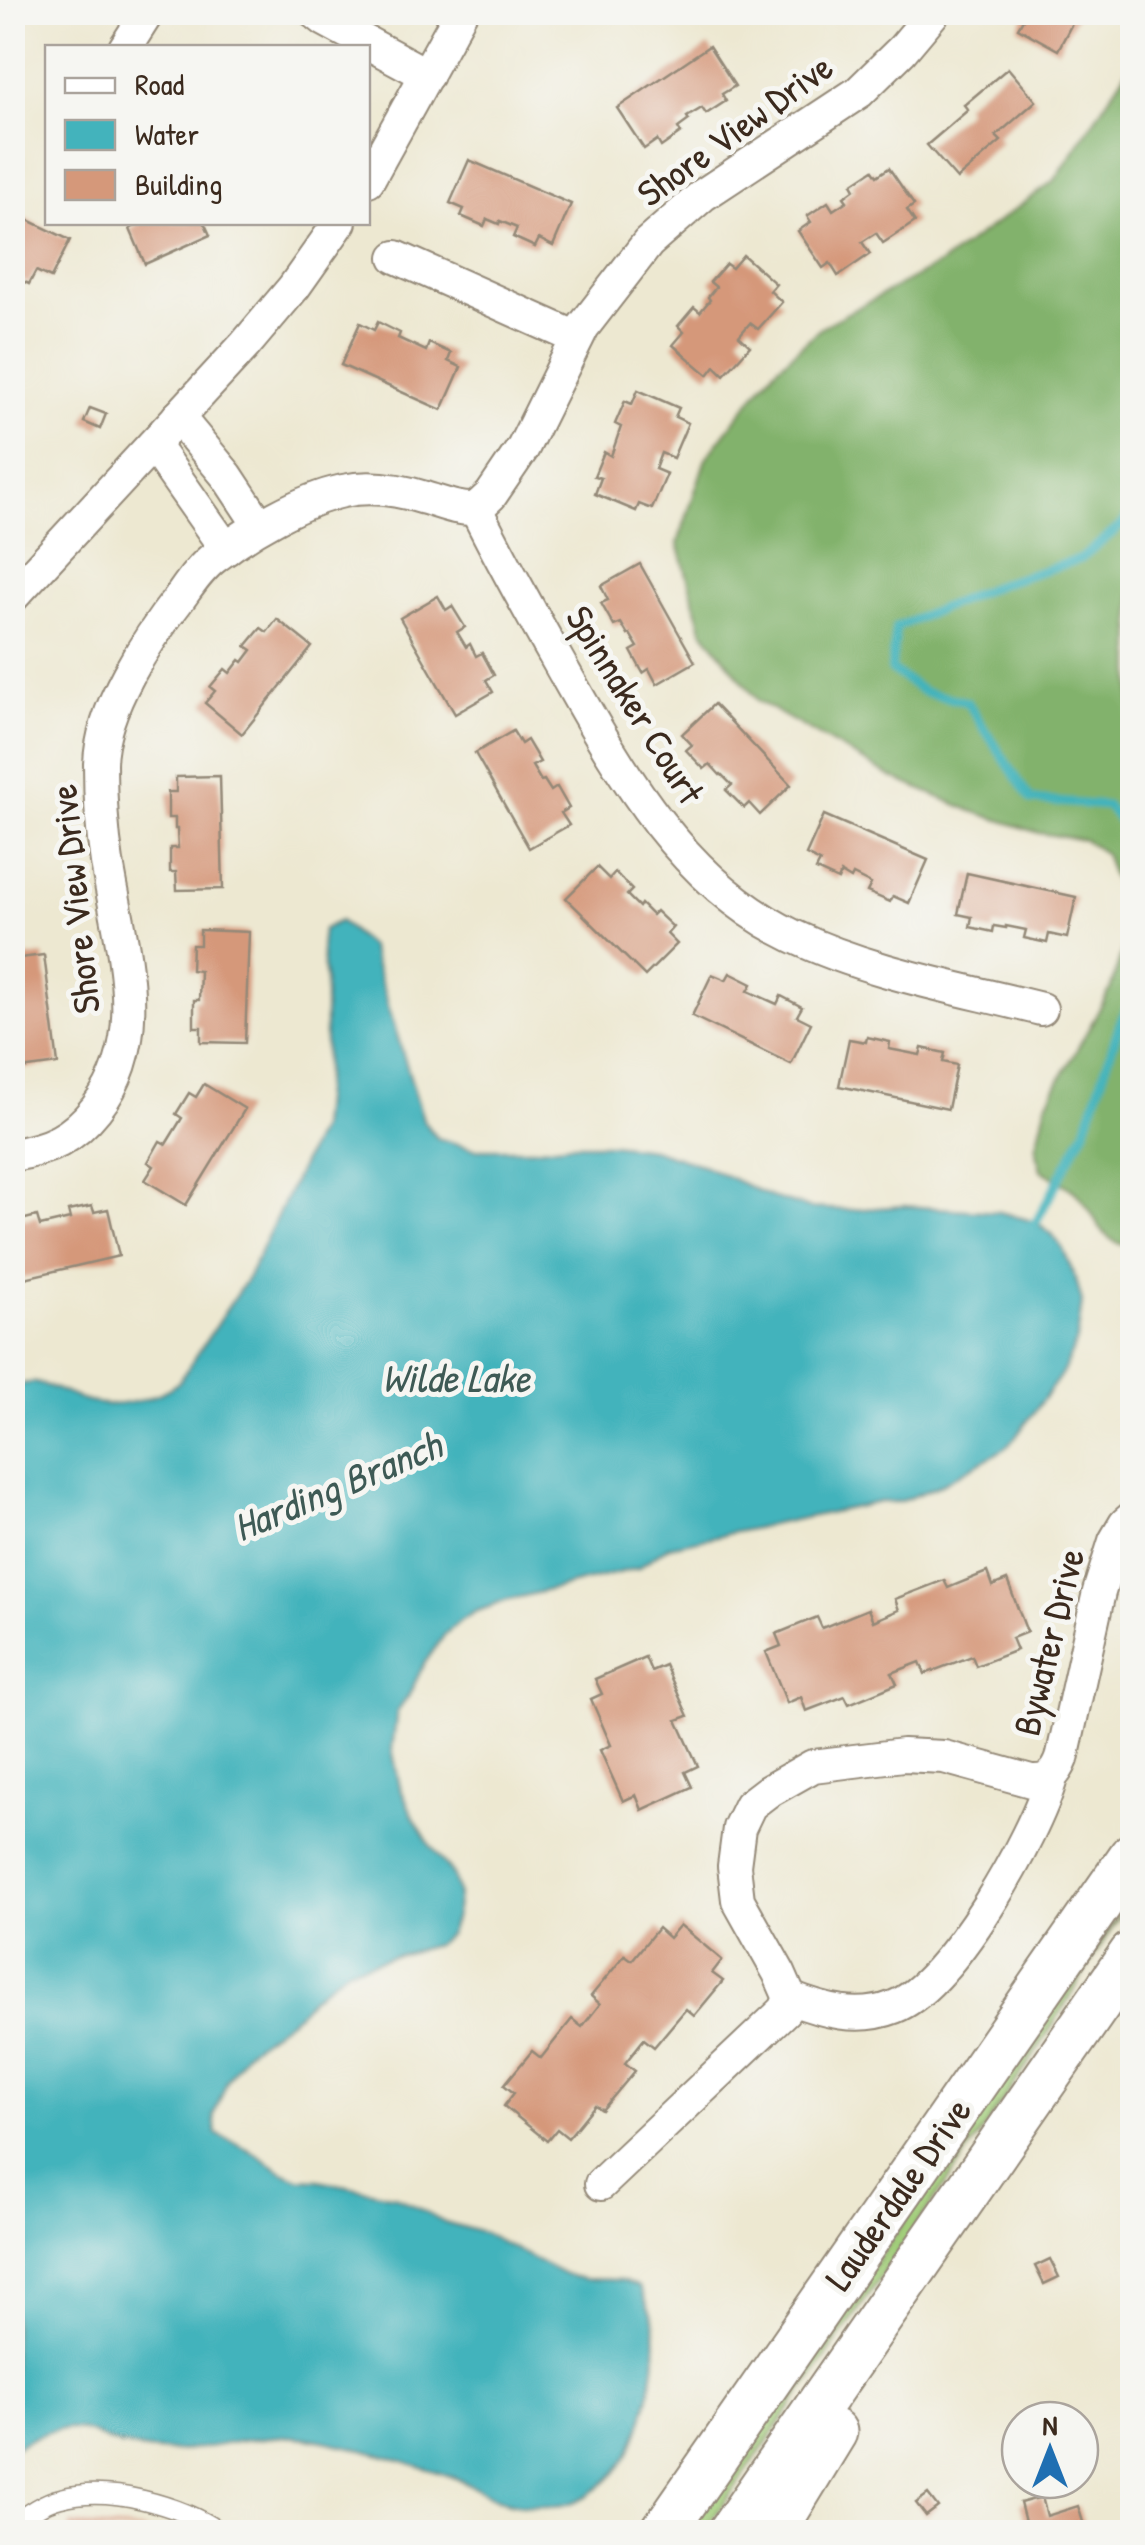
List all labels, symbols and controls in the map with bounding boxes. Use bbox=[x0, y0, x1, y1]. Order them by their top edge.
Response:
street label: Shore View Drive bbox=[626, 41, 843, 218]
legend bbox=[45, 45, 370, 225]
text: Road bbox=[135, 64, 184, 104]
text: Water bbox=[135, 114, 199, 154]
text: Building bbox=[135, 164, 222, 204]
street label: Spinnaker Court bbox=[554, 595, 718, 814]
street label: Shore View Drive bbox=[36, 782, 112, 1016]
water label: Wilde Lake bbox=[382, 1350, 532, 1404]
water label: Harding Branch bbox=[224, 1416, 451, 1554]
street label: Bywater Drive bbox=[1000, 1543, 1096, 1741]
street label: Lauderdale Drive bbox=[812, 2087, 983, 2300]
north arrow bbox=[1000, 2400, 1100, 2500]
text: N bbox=[1043, 2406, 1058, 2444]

